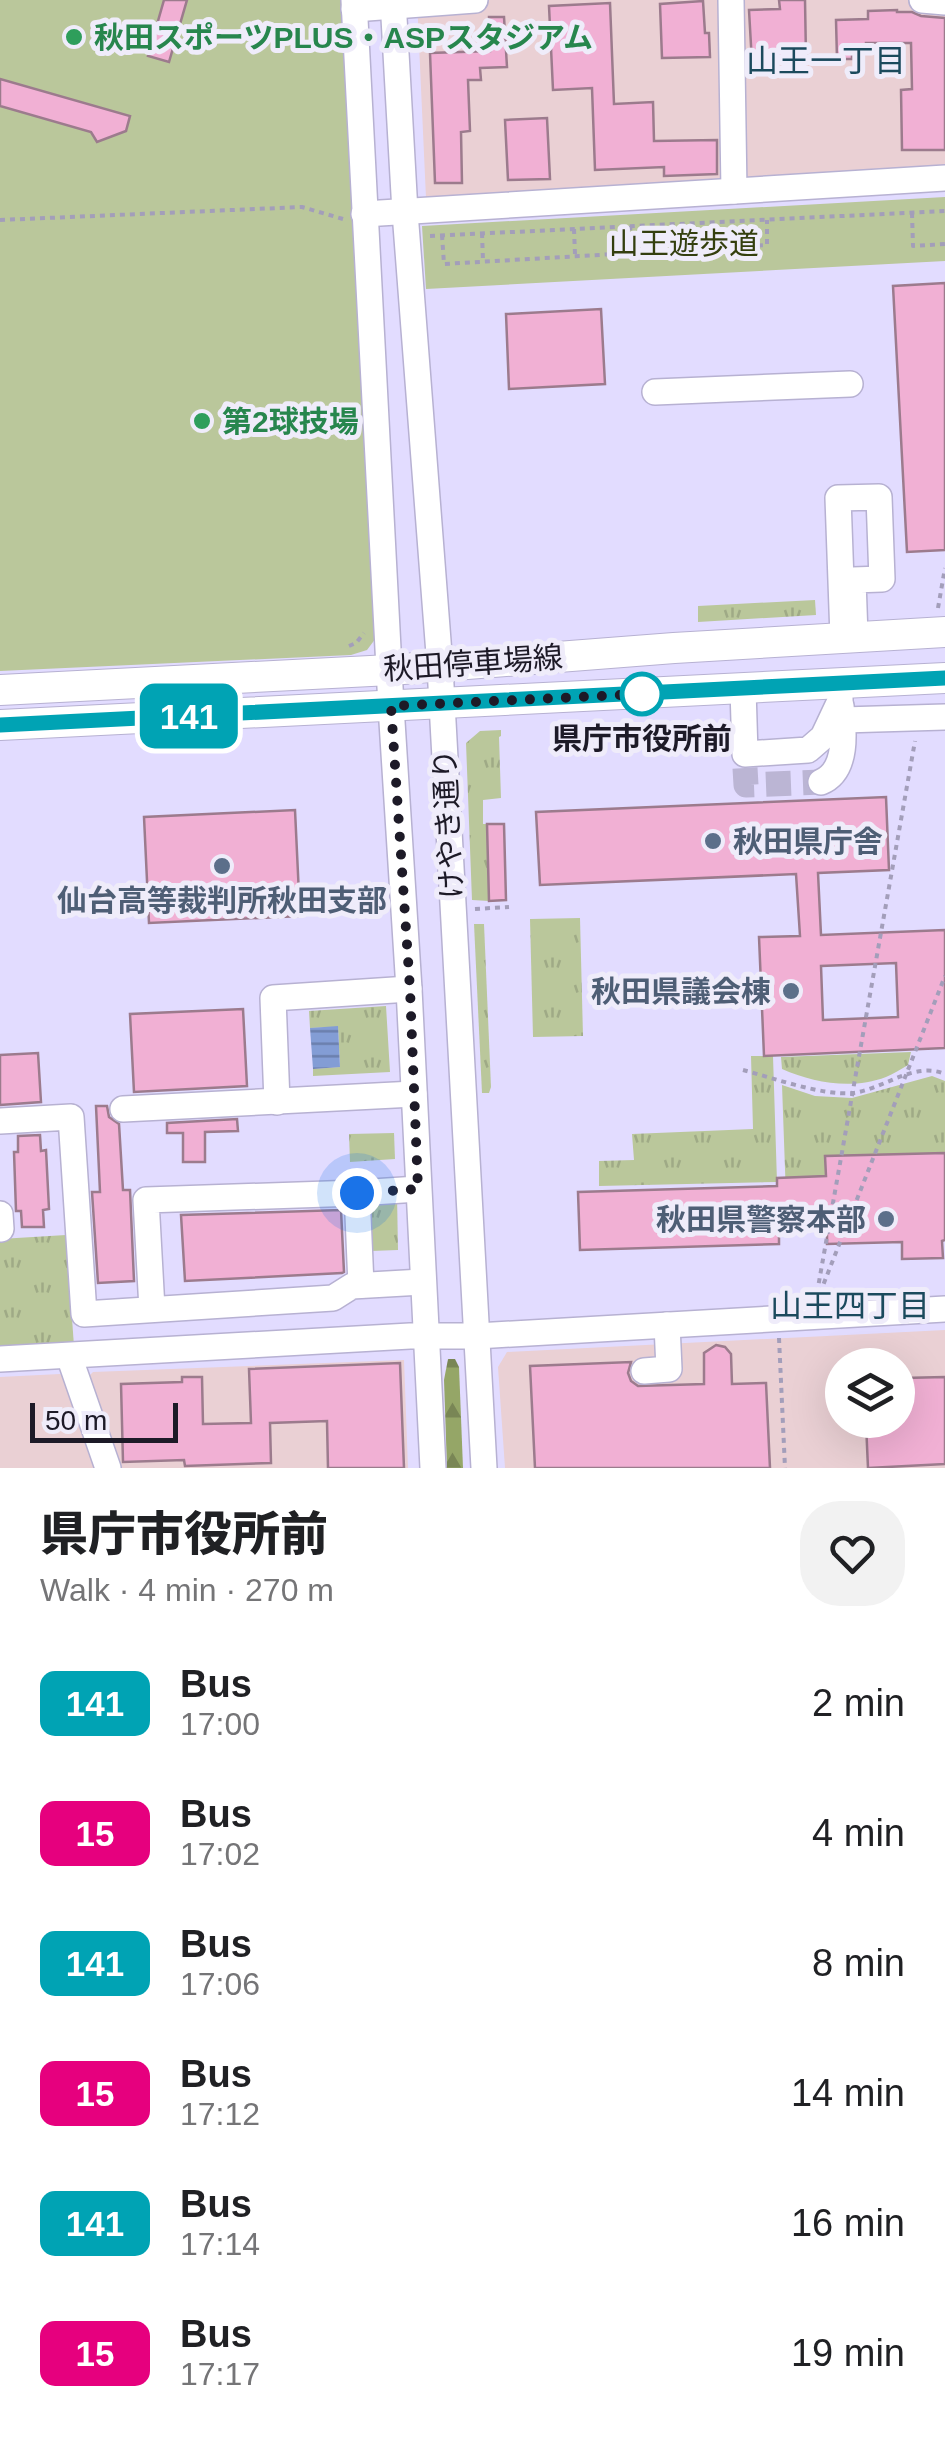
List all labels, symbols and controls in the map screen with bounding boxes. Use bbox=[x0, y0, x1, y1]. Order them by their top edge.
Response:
place label: 秋田スポーツPLUS・ASPスタジアム bbox=[94, 21, 593, 54]
marker: 秋田スポーツPLUS・ASPスタジアム bbox=[63, 26, 85, 48]
district label: 山王一丁目 bbox=[746, 43, 906, 79]
park label: 山王遊歩道 bbox=[609, 227, 759, 260]
place label: 第2球技場 bbox=[222, 405, 359, 438]
marker: 第2球技場 bbox=[191, 410, 213, 432]
street label: 秋田停車場線 bbox=[382, 640, 564, 686]
marker: 県庁市役所前 bbox=[621, 673, 663, 715]
line badge: 141 bbox=[132, 684, 246, 748]
text: 141 bbox=[160, 697, 218, 736]
place label: 県庁市役所前 bbox=[552, 722, 732, 755]
street label: けやき通り bbox=[428, 748, 468, 900]
place label: 秋田県庁舎 bbox=[733, 825, 883, 858]
marker: 秋田県庁舎 bbox=[702, 830, 724, 852]
marker: 仙台高等裁判所秋田支部 bbox=[211, 855, 233, 877]
place label: 仙台高等裁判所秋田支部 bbox=[57, 884, 387, 917]
place label: 秋田県議会棟 bbox=[591, 975, 771, 1008]
marker: 秋田県議会棟 bbox=[780, 980, 802, 1002]
your location bbox=[332, 1168, 382, 1218]
place label: 秋田県警察本部 bbox=[656, 1203, 866, 1236]
marker: 秋田県警察本部 bbox=[875, 1208, 897, 1230]
district label: 山王四丁目 bbox=[770, 1288, 930, 1324]
map controls bbox=[825, 1348, 915, 1438]
button: layers bbox=[825, 1348, 915, 1438]
scale bar bbox=[30, 1398, 178, 1442]
text: 50 m bbox=[45, 1405, 107, 1436]
button: heart bbox=[800, 1501, 905, 1606]
text: 県庁市役所前 bbox=[40, 1508, 328, 1561]
text: Walk · 4 min · 270 m bbox=[40, 1572, 334, 1608]
text: Bus bbox=[180, 1663, 252, 1705]
text: 2 min bbox=[812, 1682, 905, 1724]
text: 141 bbox=[66, 1684, 124, 1723]
text: 17:00 bbox=[180, 1706, 260, 1742]
text: Bus bbox=[180, 1793, 252, 1835]
text: 4 min bbox=[812, 1812, 905, 1854]
text: 15 bbox=[76, 1814, 114, 1853]
text: 17:02 bbox=[180, 1836, 260, 1872]
text: Bus bbox=[180, 1923, 252, 1965]
text: 8 min bbox=[812, 1942, 905, 1984]
text: 141 bbox=[66, 1944, 124, 1983]
text: 17:06 bbox=[180, 1966, 260, 2002]
text: Bus bbox=[180, 2053, 252, 2095]
text: 14 min bbox=[791, 2072, 905, 2114]
text: 15 bbox=[76, 2074, 114, 2113]
text: 17:12 bbox=[180, 2096, 260, 2132]
text: Bus bbox=[180, 2183, 252, 2225]
text: 16 min bbox=[791, 2202, 905, 2244]
text: 141 bbox=[66, 2204, 124, 2243]
text: 17:14 bbox=[180, 2226, 260, 2262]
text: Bus bbox=[180, 2313, 252, 2355]
text: 19 min bbox=[791, 2332, 905, 2374]
text: 15 bbox=[76, 2334, 114, 2373]
text: 17:17 bbox=[180, 2356, 260, 2392]

